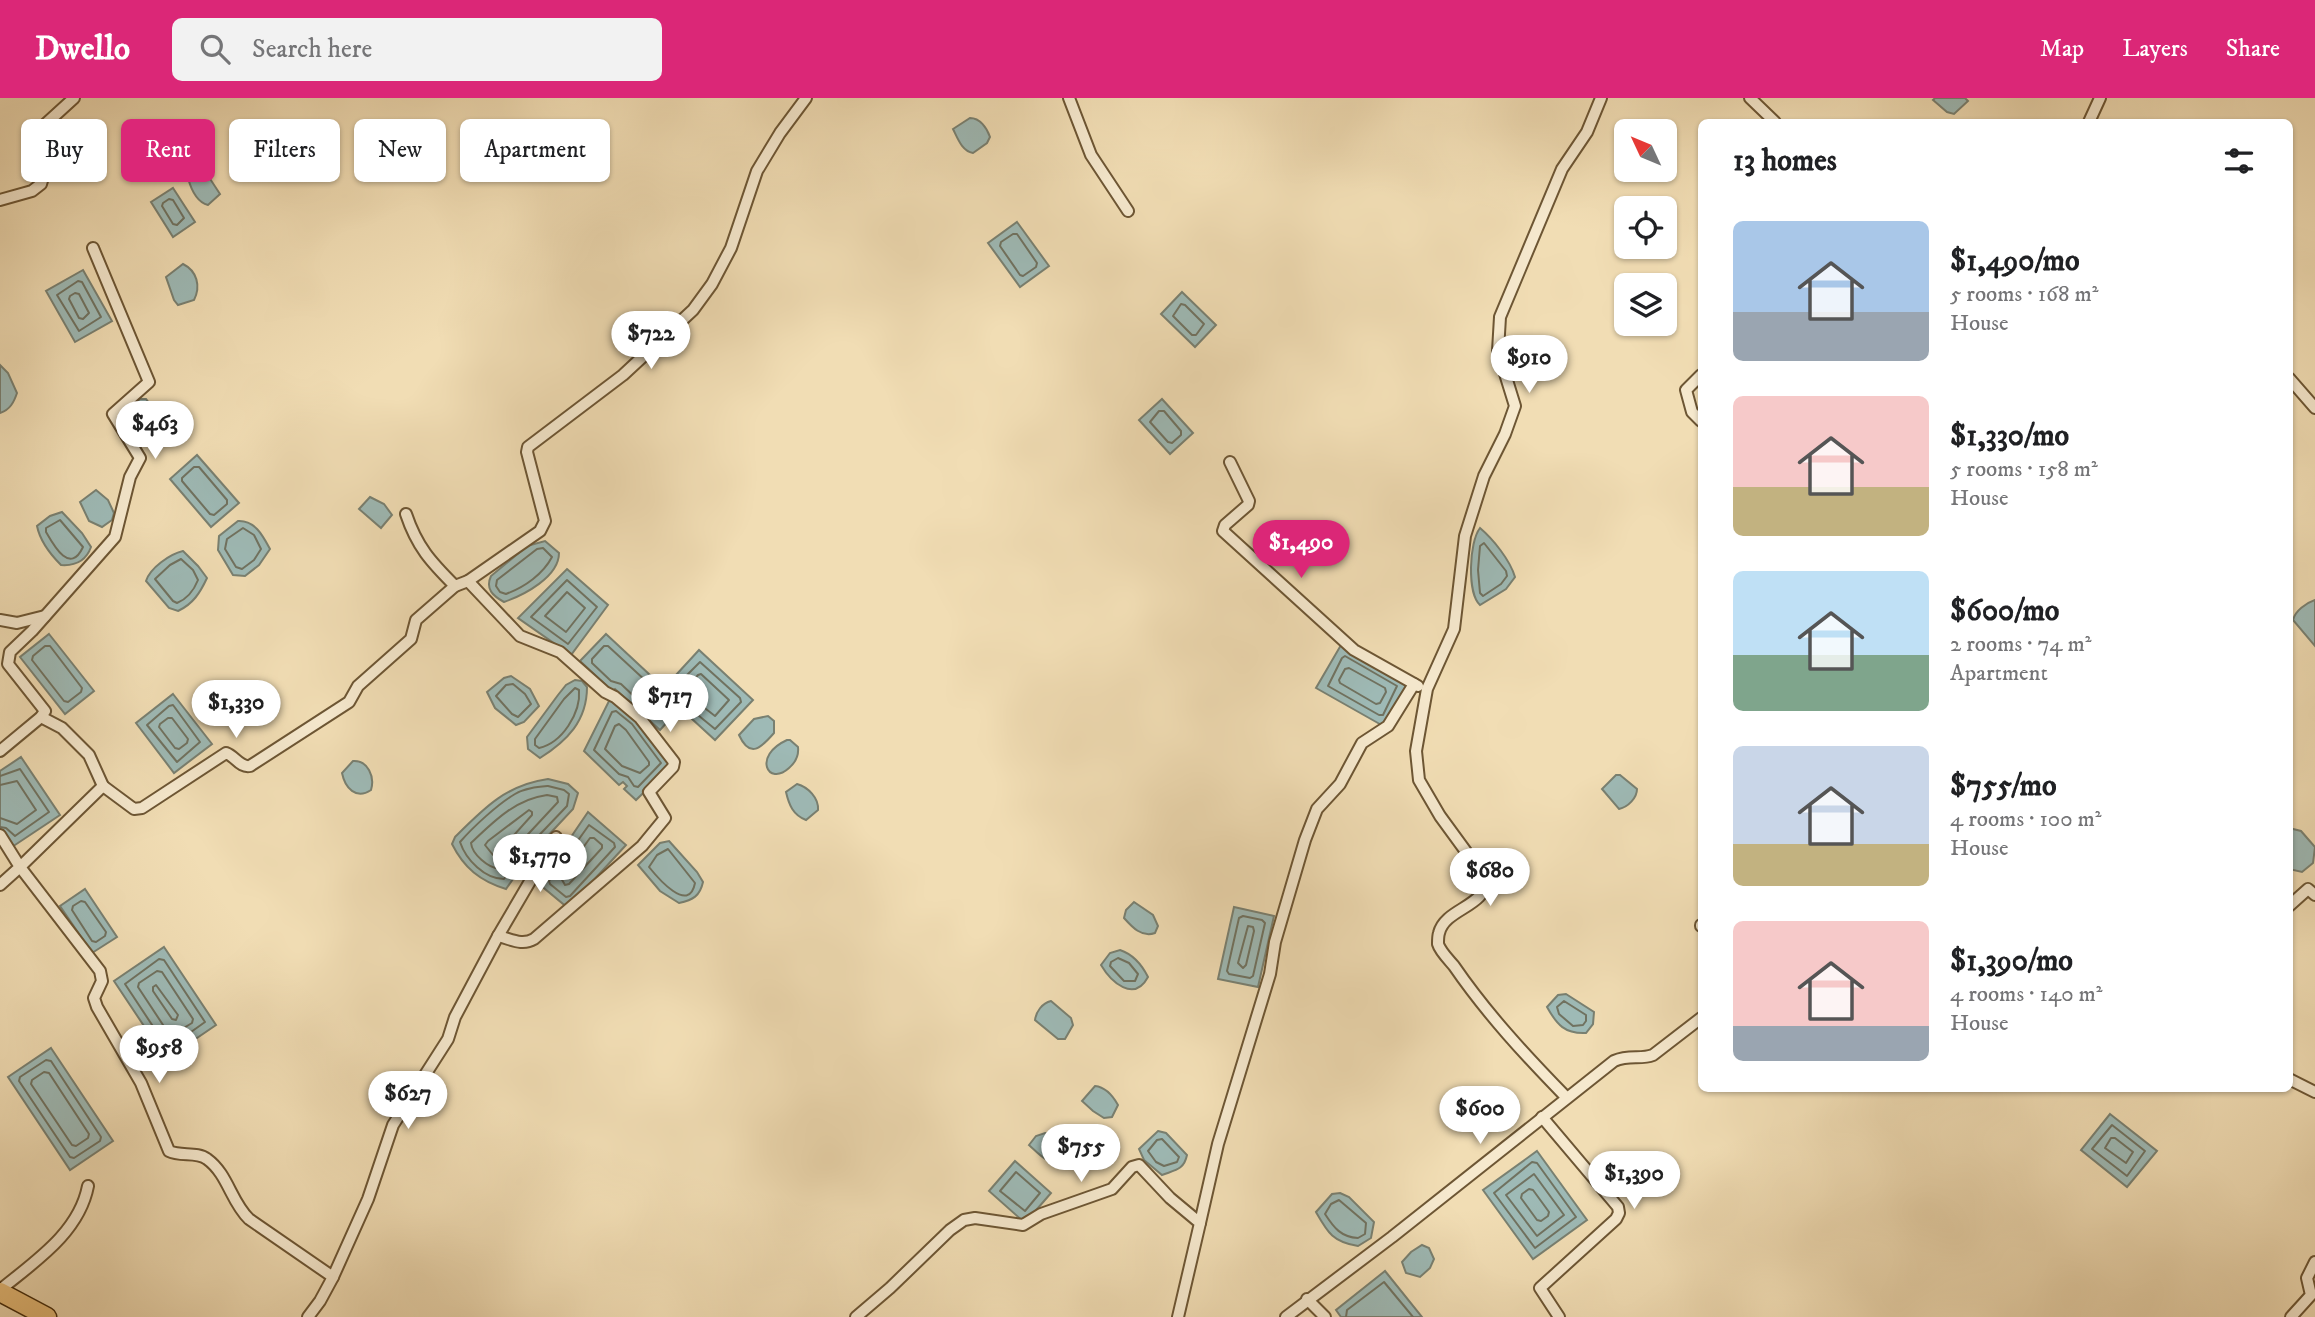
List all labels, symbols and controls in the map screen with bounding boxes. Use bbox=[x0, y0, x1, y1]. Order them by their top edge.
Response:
search box bbox=[172, 18, 662, 81]
text: Dwello bbox=[35, 29, 130, 70]
icon: search bbox=[196, 30, 234, 68]
text: Search here bbox=[252, 33, 372, 66]
text: Map bbox=[2040, 34, 2084, 64]
text: Layers bbox=[2122, 34, 2188, 64]
text: Share bbox=[2226, 34, 2280, 64]
chip: Buy bbox=[21, 119, 107, 182]
chip: Rent bbox=[121, 119, 215, 182]
chip: Filters bbox=[229, 119, 340, 182]
chip: New bbox=[354, 119, 446, 182]
chip: Apartment bbox=[460, 119, 610, 182]
north arrow bbox=[1614, 119, 1676, 182]
map controls bbox=[1614, 119, 1677, 336]
icon: filters bbox=[2220, 142, 2258, 180]
text: 13 homes bbox=[1733, 143, 1837, 180]
button: locate bbox=[1614, 196, 1677, 259]
text: $1,490/mo bbox=[1950, 243, 2080, 280]
icon: home bbox=[1789, 249, 1873, 333]
button: layers bbox=[1614, 273, 1677, 336]
text: 5 rooms · 168 m² bbox=[1950, 280, 2098, 309]
text: House bbox=[1950, 309, 2008, 338]
pin: $722 bbox=[610, 312, 692, 371]
text: $722 bbox=[627, 319, 675, 348]
pin: $910 bbox=[1488, 336, 1570, 395]
text: $910 bbox=[1507, 343, 1551, 372]
pin: $463 bbox=[114, 402, 196, 461]
text: $463 bbox=[132, 409, 178, 438]
text: $1,330/mo bbox=[1950, 418, 2069, 455]
icon: home bbox=[1789, 424, 1873, 508]
text: 5 rooms · 158 m² bbox=[1950, 455, 2098, 484]
text: House bbox=[1950, 484, 2008, 513]
pin: $1,490 bbox=[1244, 520, 1358, 580]
text: $1,490 bbox=[1269, 528, 1333, 557]
text: $600/mo bbox=[1950, 593, 2059, 630]
icon: home bbox=[1789, 599, 1873, 683]
text: 2 rooms · 74 m² bbox=[1950, 630, 2091, 659]
text: Apartment bbox=[1950, 659, 2048, 688]
pin: $717 bbox=[629, 674, 711, 734]
pin: $1,330 bbox=[179, 680, 293, 740]
text: $717 bbox=[647, 682, 693, 711]
text: $1,330 bbox=[208, 688, 264, 717]
text: $755/mo bbox=[1950, 768, 2056, 805]
icon: home bbox=[1789, 774, 1873, 858]
text: 4 rooms · 100 m² bbox=[1950, 805, 2102, 834]
pin: $1,770 bbox=[483, 834, 597, 894]
text: House bbox=[1950, 834, 2008, 863]
text: $1,770 bbox=[509, 842, 571, 871]
pin: $680 bbox=[1449, 848, 1531, 908]
text: $680 bbox=[1466, 856, 1514, 885]
text: $1,390/mo bbox=[1950, 943, 2073, 980]
icon: home bbox=[1789, 949, 1873, 1033]
text: 4 rooms · 140 m² bbox=[1950, 980, 2103, 1009]
text: House bbox=[1950, 1009, 2008, 1038]
pin: $958 bbox=[118, 1026, 200, 1085]
text: $958 bbox=[136, 1033, 182, 1062]
pin: $627 bbox=[367, 1072, 449, 1131]
text: $627 bbox=[384, 1079, 432, 1108]
pin: $600 bbox=[1439, 1086, 1521, 1146]
text: $600 bbox=[1455, 1094, 1505, 1123]
pin: $755 bbox=[1040, 1124, 1122, 1184]
text: $755 bbox=[1057, 1132, 1105, 1161]
pin: $1,390 bbox=[1577, 1152, 1691, 1211]
text: $1,390 bbox=[1604, 1159, 1664, 1188]

